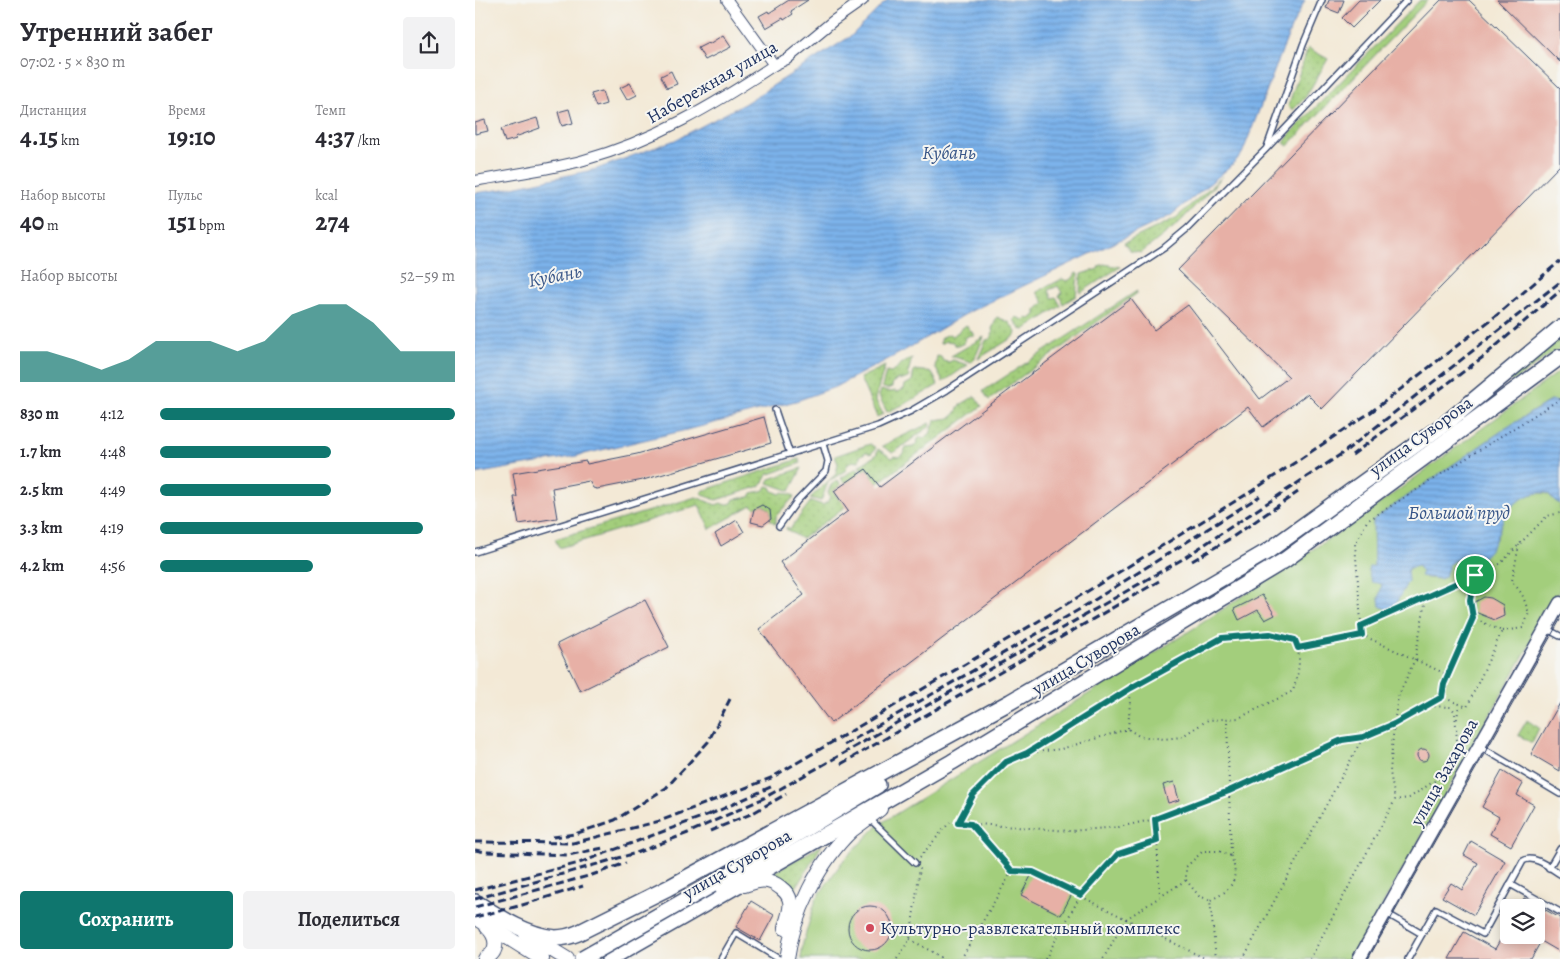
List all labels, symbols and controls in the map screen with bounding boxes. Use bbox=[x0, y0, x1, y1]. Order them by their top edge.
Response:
text: Утренний забег bbox=[20, 13, 213, 51]
button: share bbox=[403, 17, 455, 69]
street label: Набережная улица bbox=[642, 35, 782, 129]
text: 07:02 · 5 × 830 m bbox=[20, 51, 125, 73]
text: Дистанция bbox=[20, 101, 87, 120]
text: Время bbox=[168, 101, 206, 120]
text: Темп bbox=[315, 101, 346, 120]
text: 4.15 bbox=[20, 120, 58, 154]
text: 19:10 bbox=[168, 120, 216, 154]
text: 4:37 bbox=[315, 120, 354, 154]
text: km bbox=[58, 131, 80, 150]
text: /km bbox=[354, 131, 380, 150]
water label: Кубань bbox=[922, 140, 976, 166]
text: Набор высоты bbox=[20, 186, 106, 205]
text: Пульс bbox=[168, 186, 203, 205]
text: kcal bbox=[315, 186, 338, 205]
text: 40 bbox=[20, 205, 44, 239]
text: 151 bbox=[168, 205, 196, 239]
text: 274 bbox=[315, 205, 350, 239]
text: m bbox=[44, 216, 59, 235]
text: bpm bbox=[196, 216, 225, 235]
water label: Кубань bbox=[526, 258, 584, 294]
text: Набор высоты bbox=[20, 265, 118, 287]
text: 52–59 m bbox=[400, 265, 455, 287]
street label: улица Суворова bbox=[1364, 390, 1478, 482]
text: 830 m bbox=[20, 403, 59, 425]
text: 4:12 bbox=[100, 403, 124, 425]
text: 1.7 km bbox=[20, 441, 61, 463]
text: 4:48 bbox=[100, 441, 126, 463]
text: 2.5 km bbox=[20, 479, 63, 501]
text: 4:49 bbox=[100, 479, 126, 501]
water label: Большой пруд bbox=[1408, 500, 1510, 526]
text: 3.3 km bbox=[20, 517, 63, 539]
text: 4:19 bbox=[100, 517, 124, 539]
pin bbox=[1454, 554, 1496, 596]
text: 4.2 km bbox=[20, 555, 64, 577]
text: 4:56 bbox=[100, 555, 125, 577]
icon: arrive bbox=[1461, 561, 1489, 589]
street label: улица Суворова bbox=[1027, 617, 1145, 701]
street label: улица Захарова bbox=[1404, 713, 1484, 831]
street label: улица Суворова bbox=[677, 823, 796, 905]
button: Сохранить bbox=[20, 891, 233, 949]
button: Поделиться bbox=[243, 891, 455, 949]
map controls bbox=[1500, 899, 1545, 944]
button: layers bbox=[1500, 899, 1545, 944]
place label: Культурно-развлекательный комплекс bbox=[880, 916, 1181, 940]
marker: Культурно-развлекательный комплекс bbox=[864, 922, 876, 934]

